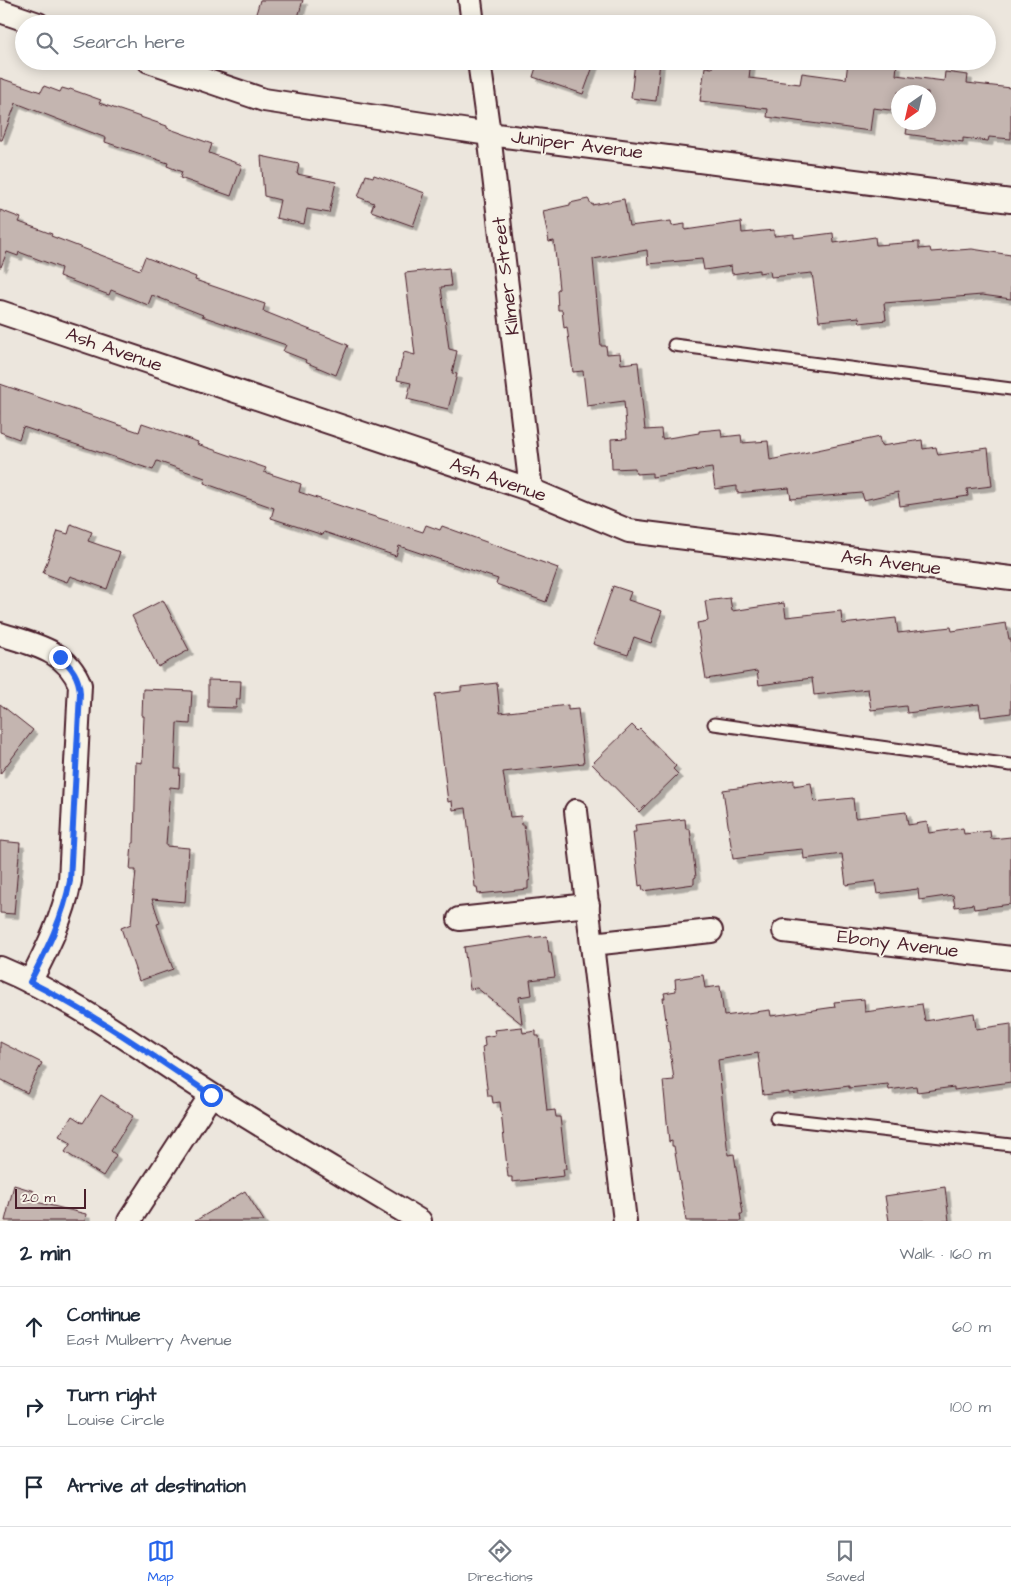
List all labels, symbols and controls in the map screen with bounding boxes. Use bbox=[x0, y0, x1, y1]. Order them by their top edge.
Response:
search box bbox=[15, 15, 996, 70]
icon: search bbox=[33, 29, 61, 57]
text: Search here bbox=[73, 29, 185, 56]
north arrow bbox=[891, 85, 936, 130]
street label: Juniper Avenue bbox=[509, 124, 645, 166]
street label: Kilmer Street bbox=[485, 215, 527, 337]
street label: Ash Avenue bbox=[62, 321, 166, 379]
street label: Ash Avenue bbox=[446, 451, 550, 509]
street label: Ash Avenue bbox=[839, 543, 943, 583]
route end bbox=[49, 646, 72, 669]
street label: Ebony Avenue bbox=[836, 923, 960, 966]
route start bbox=[200, 1084, 223, 1107]
scale bar bbox=[15, 1186, 86, 1209]
text: 20 m bbox=[22, 1188, 55, 1208]
text: 2 min bbox=[20, 1239, 70, 1268]
text: Walk · 160 m bbox=[899, 1243, 991, 1265]
text: Continue bbox=[67, 1302, 141, 1329]
icon: ahead bbox=[20, 1313, 48, 1341]
text: 60 m bbox=[952, 1316, 991, 1338]
text: East Mulberry Avenue bbox=[67, 1329, 232, 1351]
text: Turn right bbox=[67, 1382, 156, 1409]
icon: right bbox=[20, 1393, 48, 1421]
text: 100 m bbox=[950, 1396, 991, 1418]
text: Louise Circle bbox=[67, 1409, 165, 1431]
icon: arrive bbox=[20, 1473, 48, 1501]
text: Arrive at destination bbox=[67, 1473, 246, 1500]
tab: Map bbox=[147, 1537, 175, 1587]
tab: Directions bbox=[468, 1537, 533, 1587]
tab: Saved bbox=[826, 1537, 864, 1587]

